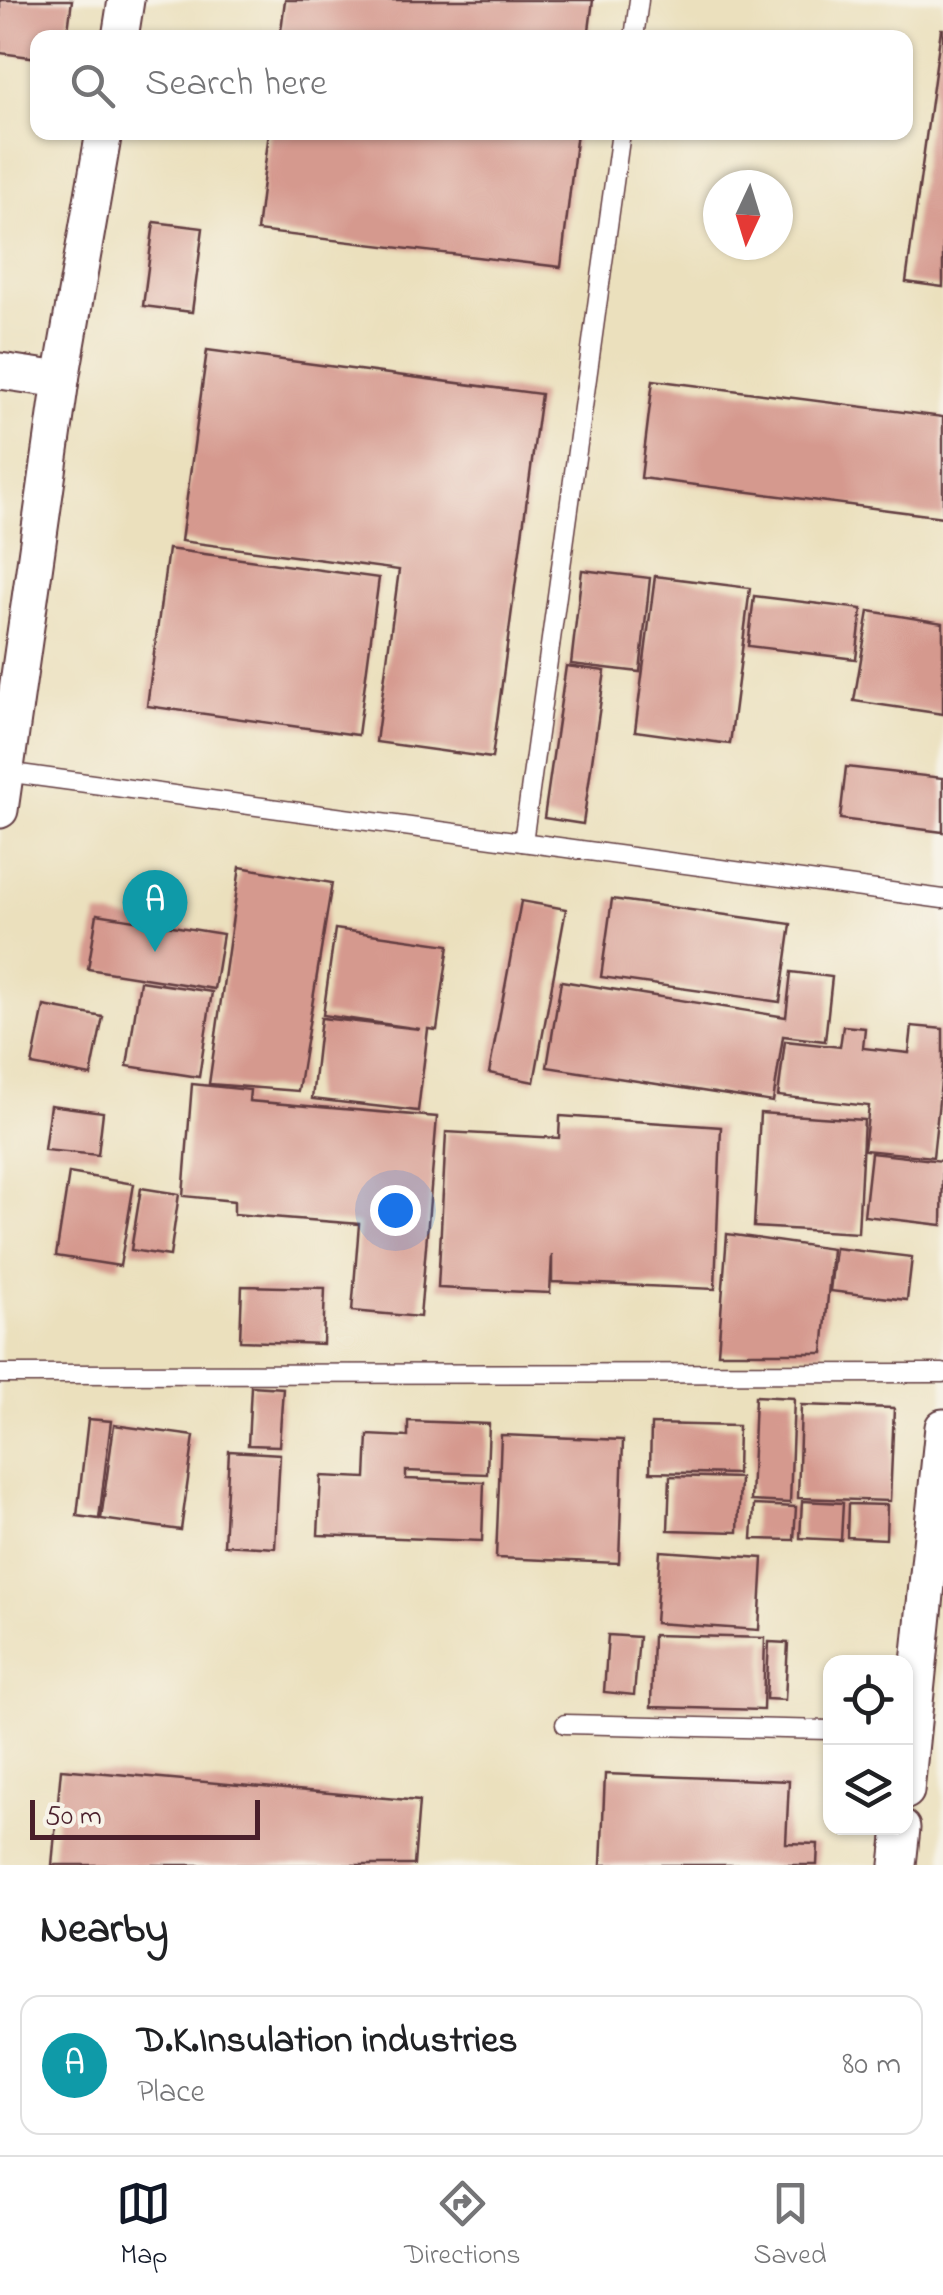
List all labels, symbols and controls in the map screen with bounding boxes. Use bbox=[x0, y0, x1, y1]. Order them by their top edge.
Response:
search box bbox=[30, 30, 913, 140]
text: Search here bbox=[145, 57, 327, 113]
icon: search bbox=[65, 58, 120, 113]
north arrow bbox=[703, 170, 793, 260]
pin: A bbox=[122, 870, 188, 952]
your location bbox=[370, 1185, 421, 1236]
map controls bbox=[823, 1655, 913, 1835]
button: locate bbox=[823, 1655, 913, 1745]
button: layers bbox=[823, 1745, 913, 1835]
scale bar bbox=[30, 1795, 260, 1840]
text: 50 m bbox=[45, 1797, 102, 1838]
text: Nearby bbox=[40, 1900, 168, 1961]
text: D.K.Insulation industries bbox=[137, 2014, 518, 2070]
text: A bbox=[65, 2042, 84, 2089]
text: 80 m bbox=[842, 2042, 901, 2089]
text: Place bbox=[137, 2070, 205, 2117]
tab: Map bbox=[116, 2176, 171, 2277]
tab: Directions bbox=[404, 2176, 521, 2277]
tab: Saved bbox=[754, 2176, 827, 2277]

